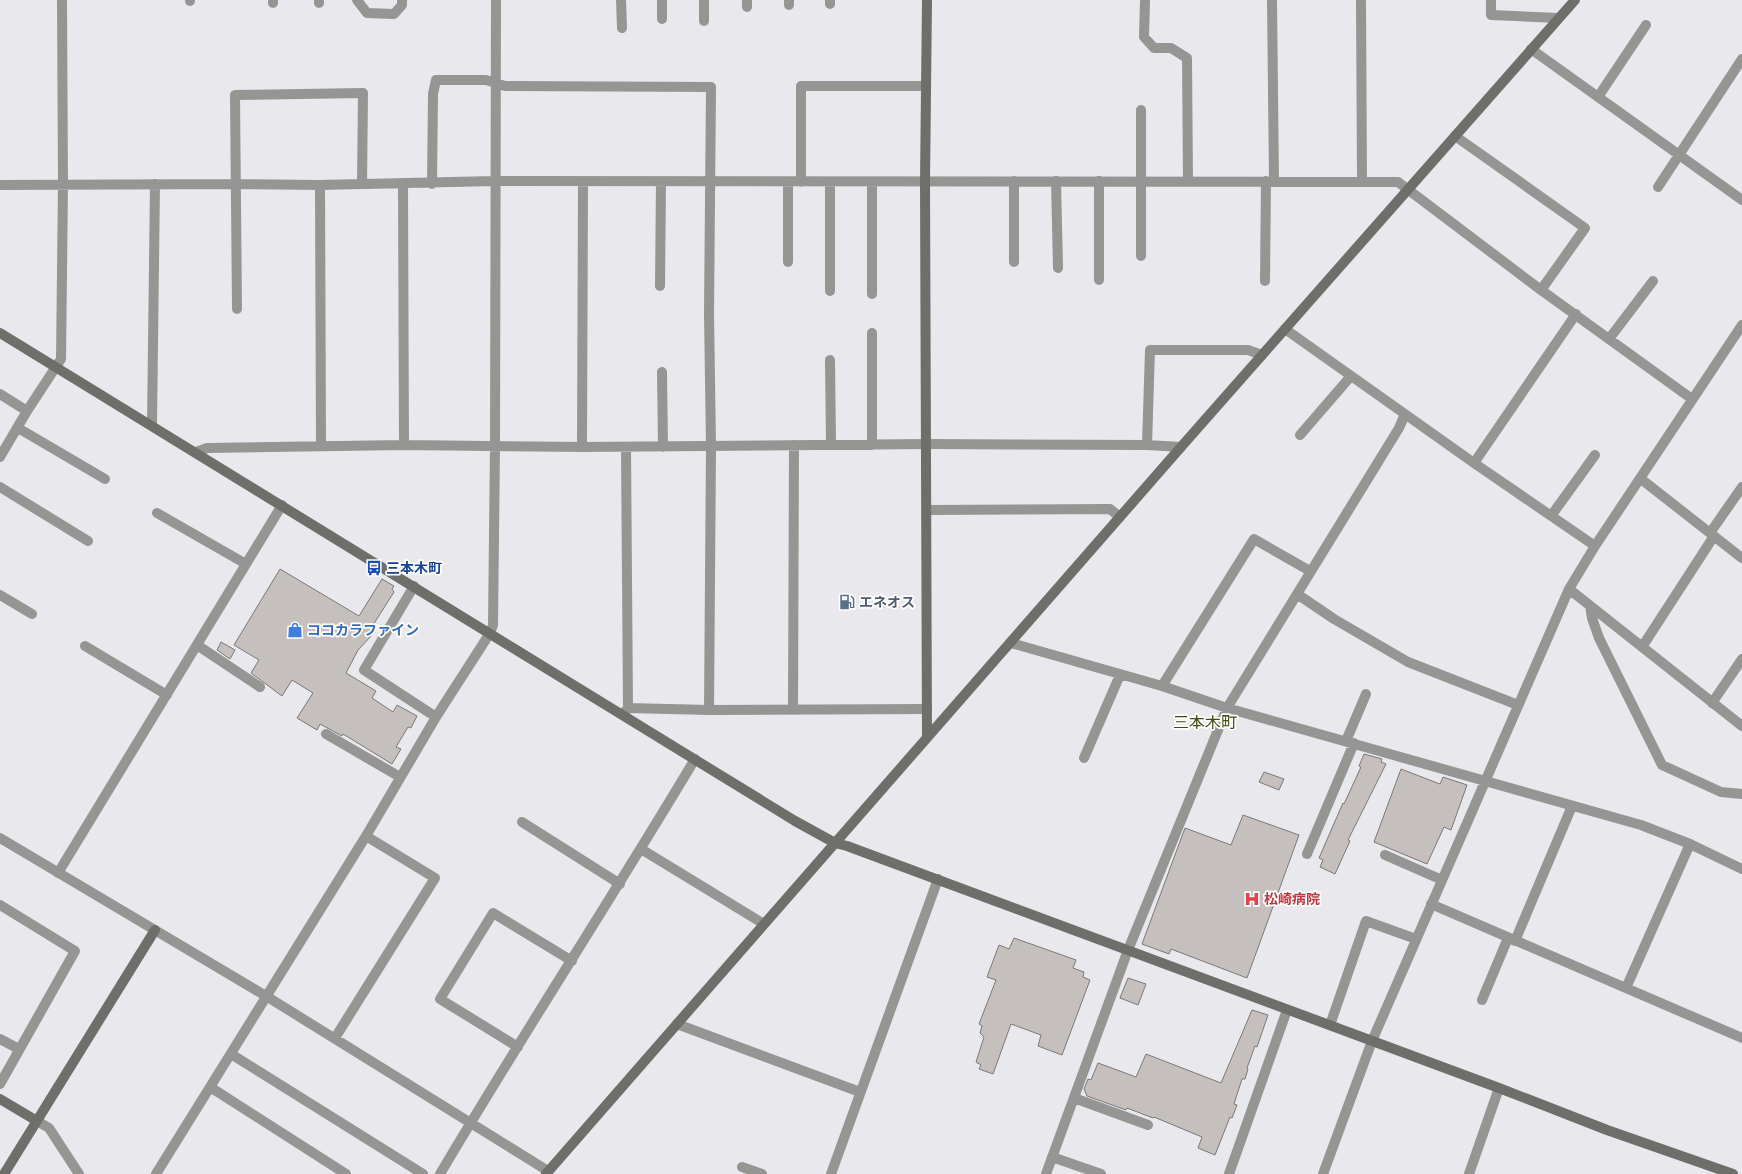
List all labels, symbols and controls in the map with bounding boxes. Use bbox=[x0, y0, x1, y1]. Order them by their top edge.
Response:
bus stop icon: 三本木町 bbox=[365, 559, 383, 577]
place label: 三本木町 bbox=[386, 560, 442, 576]
fuel station icon: エネオス bbox=[838, 593, 856, 611]
place label: エネオス bbox=[859, 594, 915, 610]
shop icon: ココカラファイン bbox=[286, 621, 304, 639]
place label: ココカラファイン bbox=[307, 622, 419, 638]
district label: 三本木町 bbox=[1173, 713, 1237, 731]
hospital icon: 松崎病院 bbox=[1243, 890, 1261, 908]
place label: 松崎病院 bbox=[1264, 891, 1320, 907]

